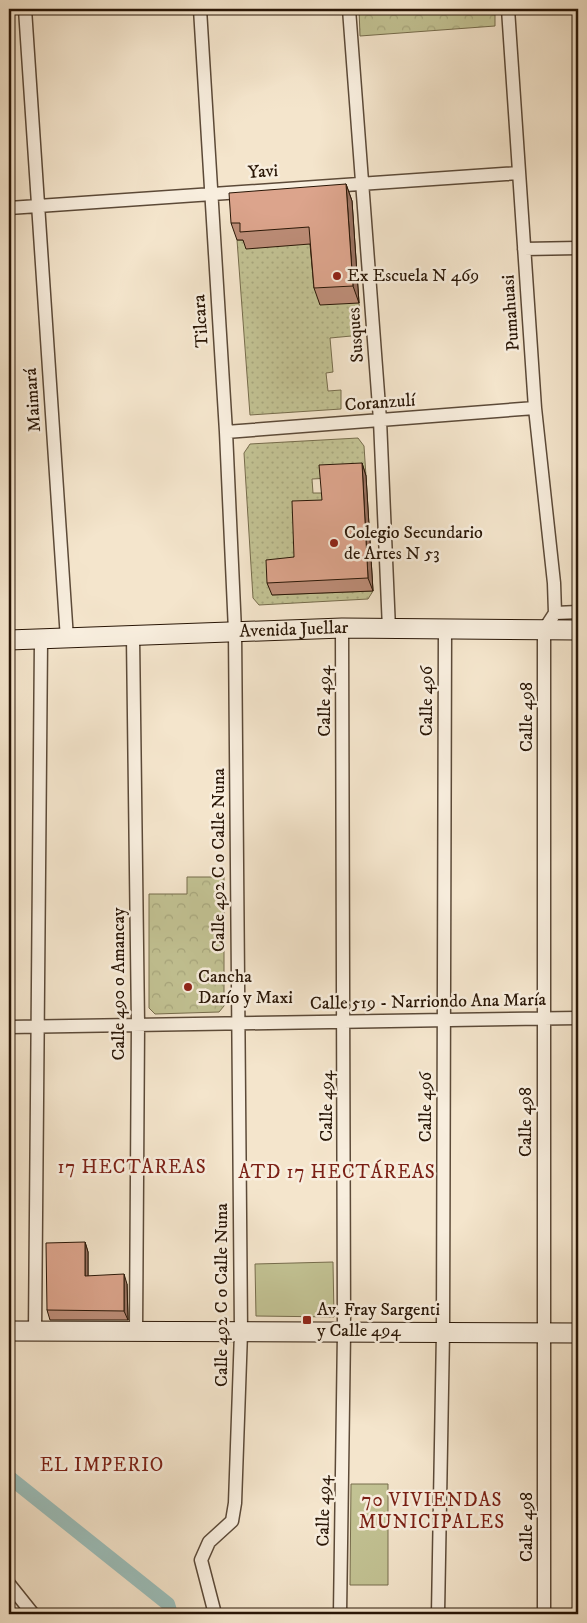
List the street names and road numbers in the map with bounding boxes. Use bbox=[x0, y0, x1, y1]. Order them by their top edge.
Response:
street label: Yavi bbox=[247, 160, 279, 184]
street label: Pumahuasi bbox=[497, 274, 525, 352]
street label: Tilcara bbox=[188, 293, 214, 348]
street label: Susques bbox=[343, 307, 369, 363]
street label: Maimará bbox=[20, 367, 46, 433]
street label: Coranzulí bbox=[344, 389, 418, 416]
street label: Avenida Juellar bbox=[239, 617, 349, 643]
street label: Calle 494 bbox=[314, 665, 336, 737]
street label: Calle 496 bbox=[416, 665, 438, 736]
street label: Calle 498 bbox=[516, 682, 538, 752]
street label: Calle 492 C o Calle Nuna bbox=[208, 768, 230, 952]
street label: Calle 490 o Amancay bbox=[108, 907, 130, 1061]
street label: Calle 519 - Narriondo Ana María bbox=[310, 989, 547, 1015]
street label: Calle 494 bbox=[316, 1070, 338, 1142]
street label: Calle 496 bbox=[415, 1071, 437, 1142]
street label: Calle 498 bbox=[515, 1087, 537, 1157]
street label: Calle 492 C o Calle Nuna bbox=[211, 1203, 233, 1387]
street label: Calle 494 bbox=[312, 1474, 336, 1547]
street label: Calle 498 bbox=[516, 1492, 538, 1562]

